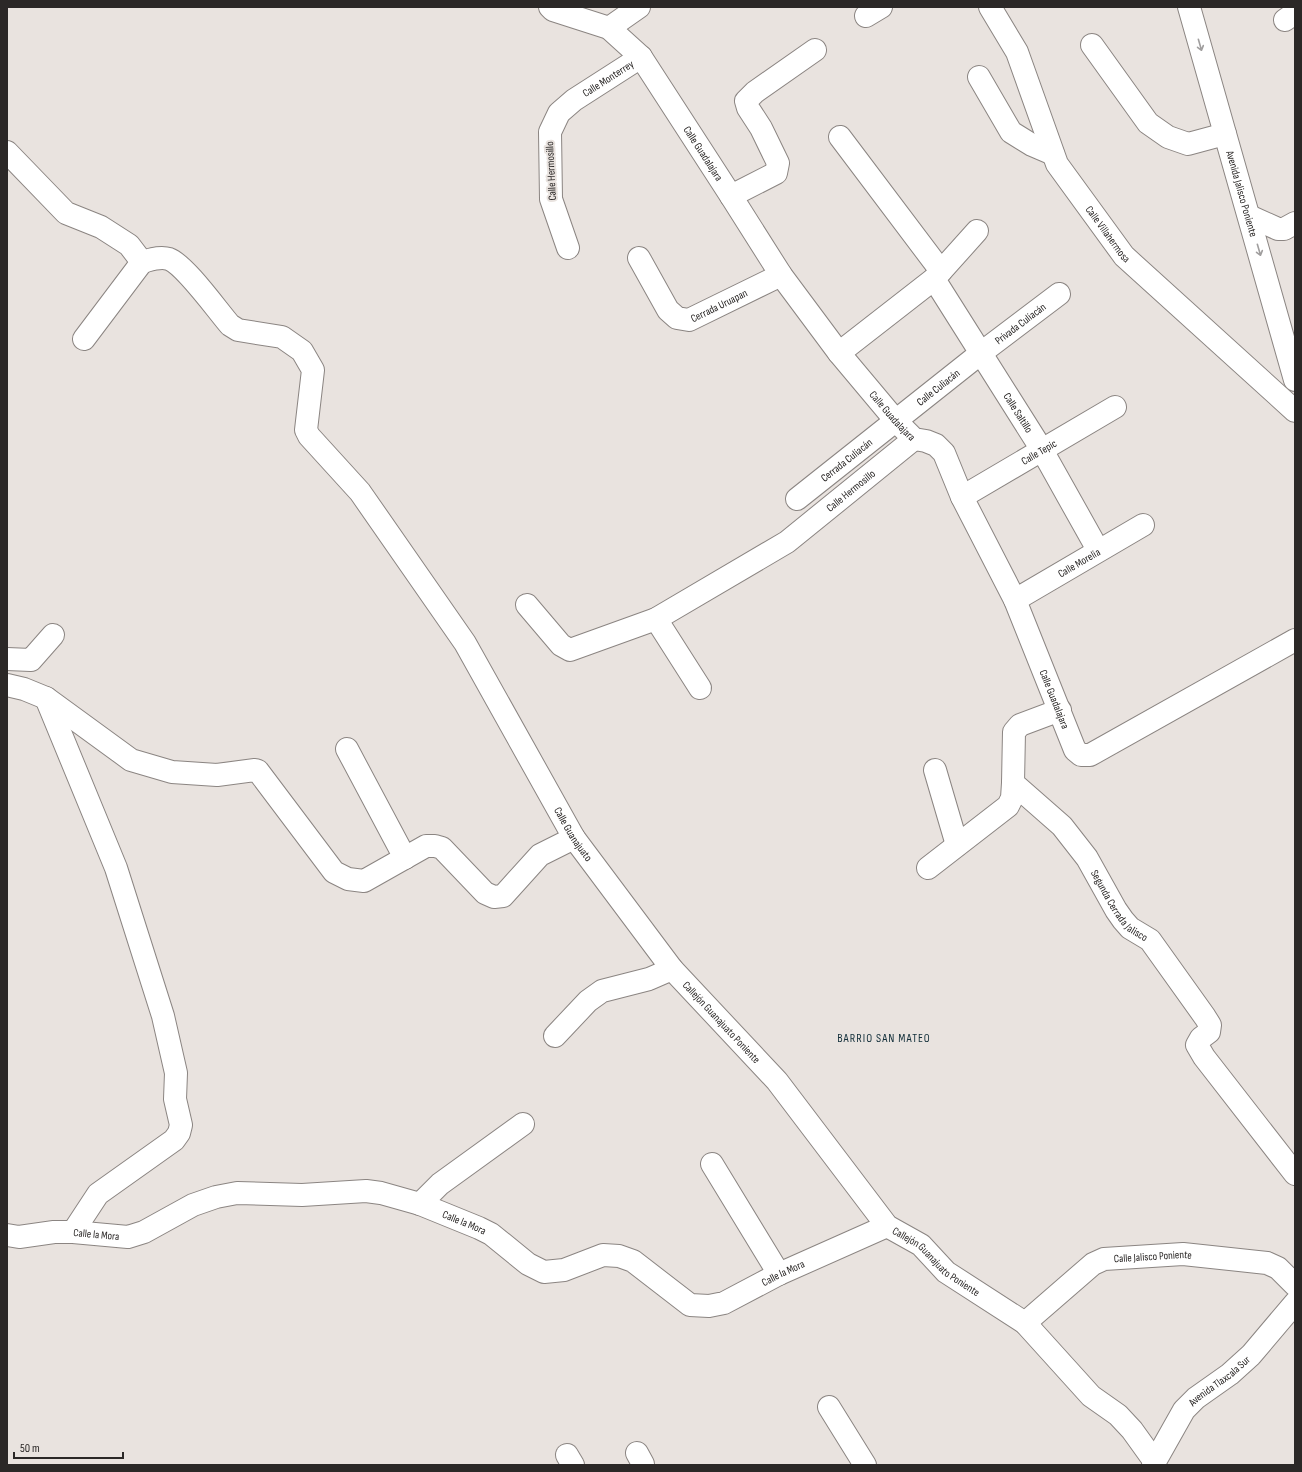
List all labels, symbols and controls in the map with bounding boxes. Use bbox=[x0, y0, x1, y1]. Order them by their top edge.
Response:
one-way arrow bbox=[1197, 38, 1204, 51]
street label: Calle Monterrey bbox=[580, 57, 636, 99]
street label: Calle Guadalajara bbox=[681, 123, 726, 183]
street label: Calle Hermosillo bbox=[543, 141, 559, 201]
street label: Avenida Jalisco Poniente bbox=[1223, 148, 1260, 238]
street label: Calle Villahermosa bbox=[1083, 203, 1133, 265]
one-way arrow bbox=[1256, 244, 1263, 257]
street label: Cerrada Uruapan bbox=[688, 286, 750, 325]
street label: Privada Culiacán bbox=[992, 300, 1048, 347]
street label: Calle Culiacán bbox=[914, 366, 962, 408]
street label: Calle Guadalajara bbox=[867, 388, 918, 443]
street label: Calle Saltillo bbox=[1001, 390, 1036, 435]
street label: Cerrada Culiacán bbox=[818, 435, 875, 484]
street label: Calle Tepic bbox=[1019, 436, 1059, 467]
street label: Calle Hermosillo bbox=[823, 466, 878, 514]
street label: Calle Morelia bbox=[1055, 545, 1102, 580]
street label: Calle Guadalajara bbox=[1037, 668, 1072, 731]
street label: Calle Guanajuato bbox=[551, 805, 596, 864]
street label: Segunda Cerrada Jalisco bbox=[1088, 867, 1151, 944]
street label: Callejón Guanajuato Poniente bbox=[680, 978, 763, 1066]
district label: BARRIO SAN MATEO bbox=[837, 1031, 931, 1046]
street label: Calle la Mora bbox=[441, 1207, 488, 1237]
street label: Callejón Guanajuato Poniente bbox=[890, 1224, 983, 1299]
street label: Calle la Mora bbox=[73, 1226, 120, 1243]
street label: Calle Jalisco Poniente bbox=[1113, 1247, 1192, 1265]
street label: Calle la Mora bbox=[759, 1257, 806, 1289]
street label: Avenida Tlaxcala Sur bbox=[1185, 1353, 1252, 1409]
scale bar bbox=[14, 1434, 123, 1460]
text: 50 m bbox=[20, 1441, 40, 1456]

